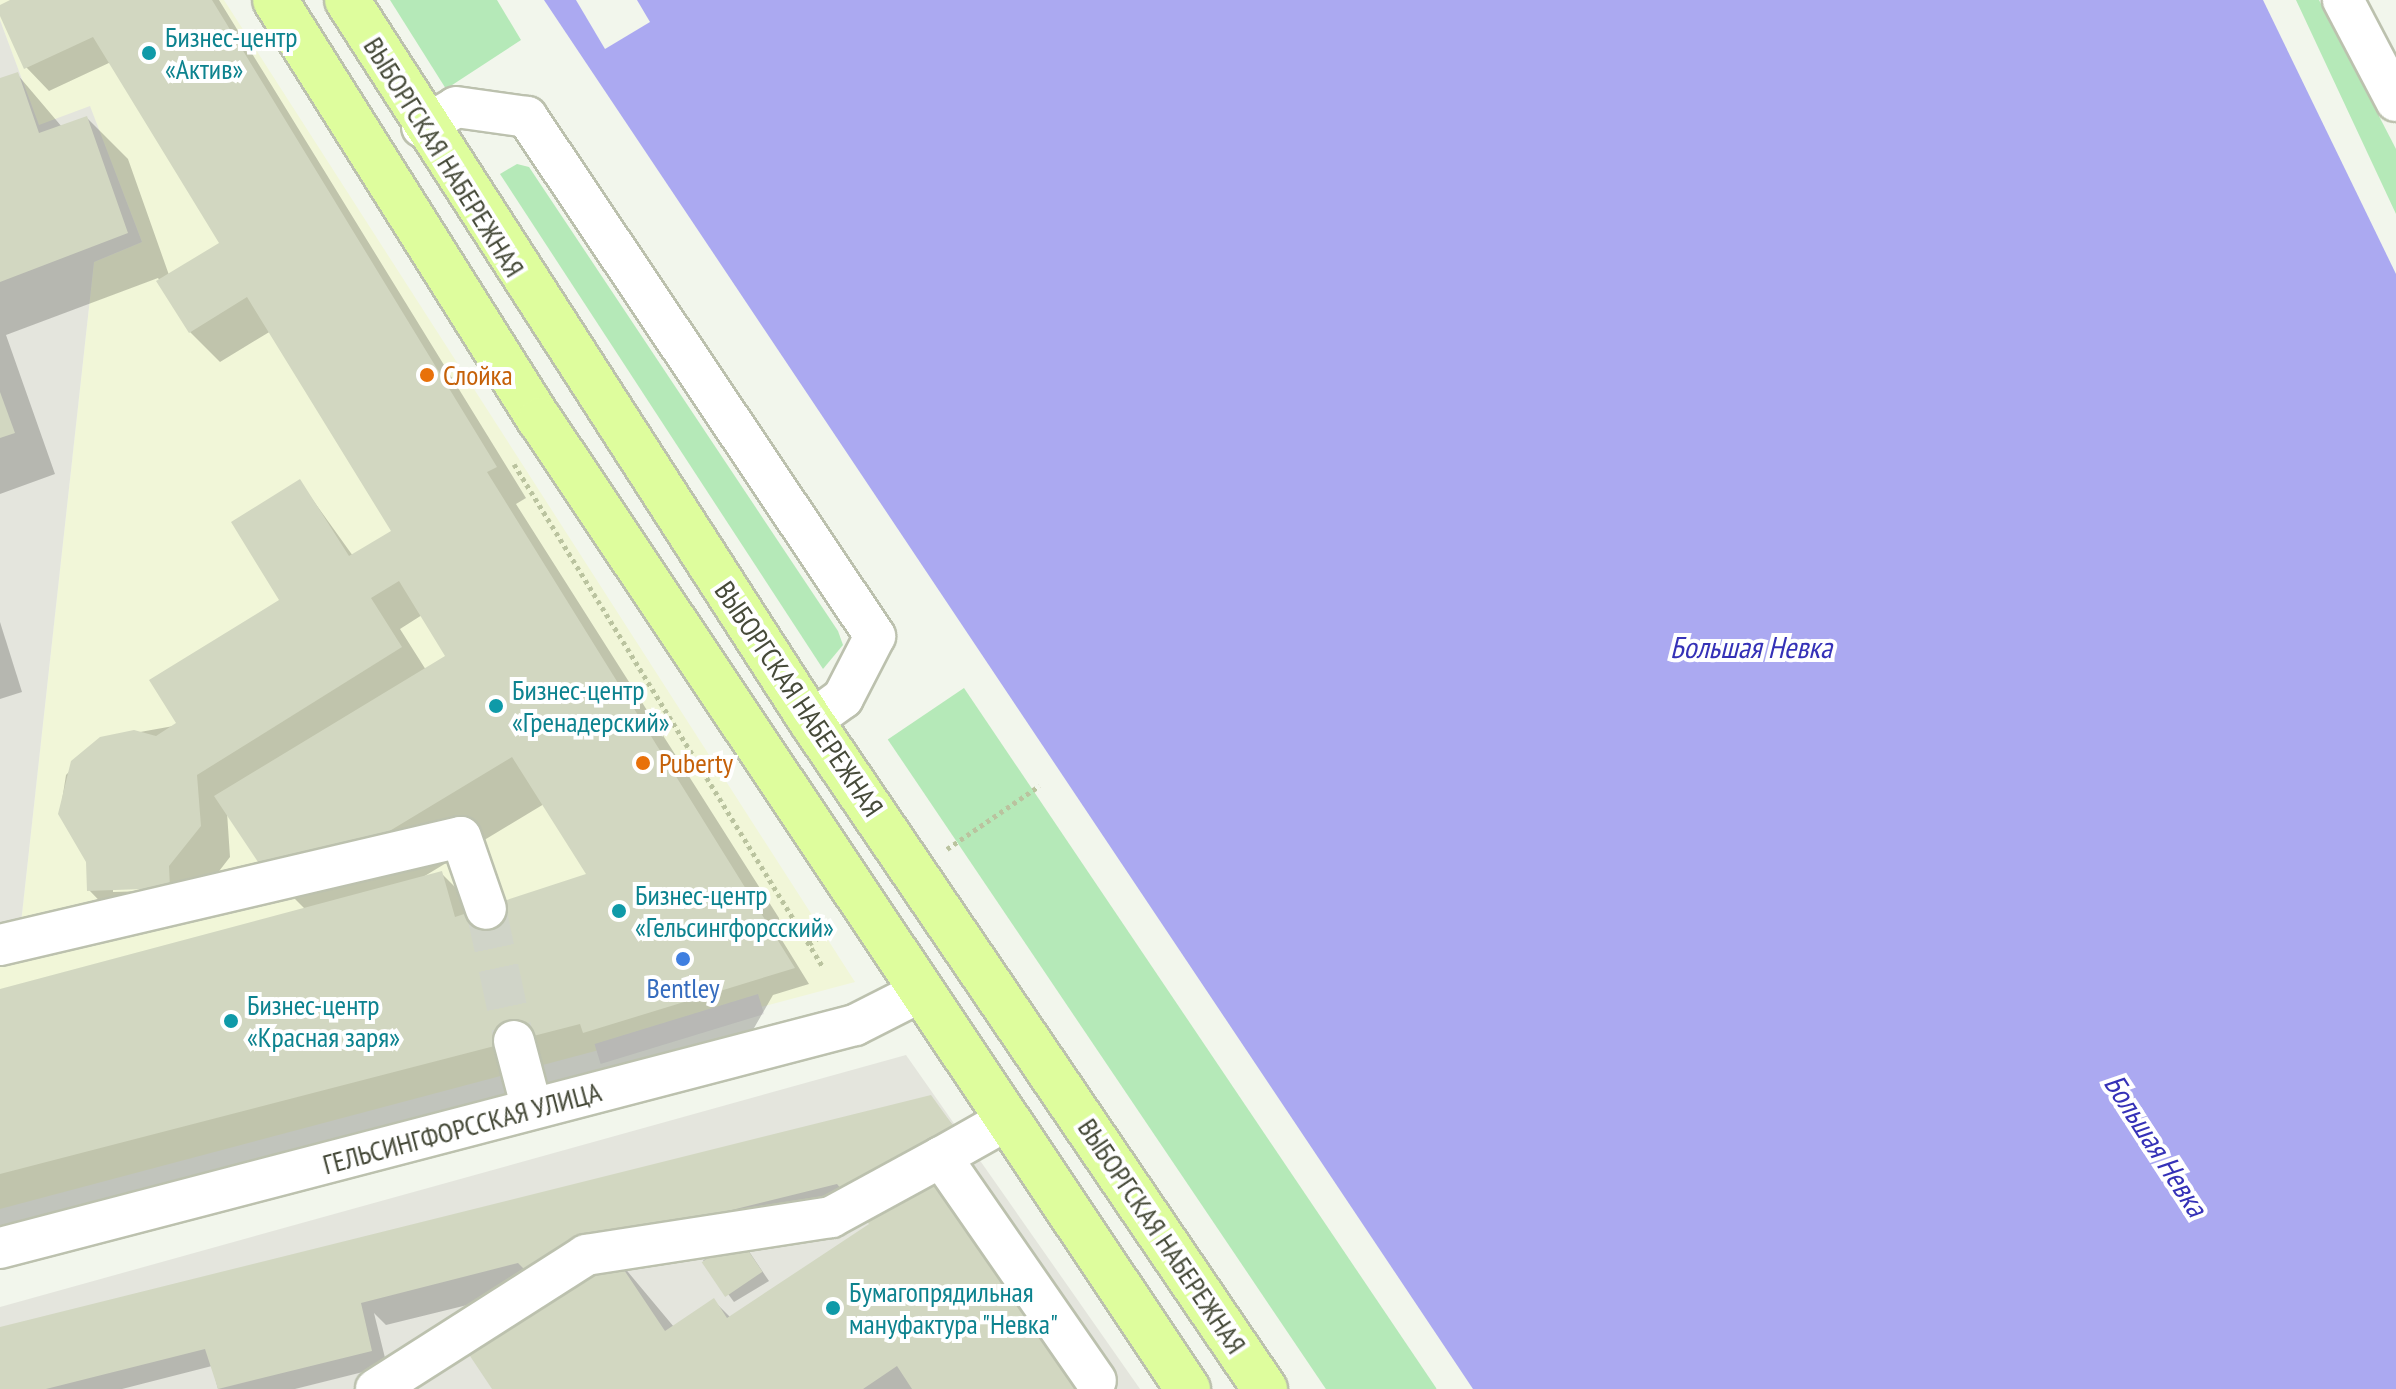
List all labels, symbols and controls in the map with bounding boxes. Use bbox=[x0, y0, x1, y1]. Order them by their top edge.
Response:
place label: Бизнес-центр «Актив» bbox=[165, 20, 297, 86]
street label: ВЫБОРГСКАЯ НАБЕРЕЖНАЯ bbox=[357, 31, 531, 283]
marker: Бизнес-центр «Актив» bbox=[140, 44, 158, 62]
place label: Слойка bbox=[443, 358, 513, 392]
marker: Слойка bbox=[418, 366, 436, 384]
street label: ВЫБОРГСКАЯ НАБЕРЕЖНАЯ bbox=[708, 575, 890, 823]
water label: Большая Невка bbox=[1670, 629, 1832, 665]
place label: Бизнес-центр «Гренадерский» bbox=[512, 673, 670, 739]
marker: Бизнес-центр «Гренадерский» bbox=[487, 697, 505, 715]
place label: Puberty bbox=[659, 746, 733, 780]
marker: Puberty bbox=[634, 754, 652, 772]
place label: Бизнес-центр «Гельсингфорсский» bbox=[635, 878, 834, 944]
marker: Бизнес-центр «Гельсингфорсский» bbox=[610, 902, 628, 920]
marker: Bentley bbox=[674, 950, 692, 968]
place label: Bentley bbox=[647, 971, 719, 1005]
place label: Бизнес-центр «Красная заря» bbox=[247, 988, 400, 1054]
marker: Бизнес-центр «Красная заря» bbox=[222, 1012, 240, 1030]
water label: Большая Невка bbox=[2097, 1067, 2215, 1223]
street label: ГЕЛЬСИНГФОРССКАЯ УЛИЦА bbox=[319, 1075, 605, 1181]
street label: ВЫБОРГСКАЯ НАБЕРЕЖНАЯ bbox=[1071, 1112, 1253, 1360]
place label: Бумагопрядильная мануфактура "Невка" bbox=[849, 1275, 1060, 1341]
marker: Бумагопрядильная мануфактура "Невка" bbox=[824, 1299, 842, 1317]

